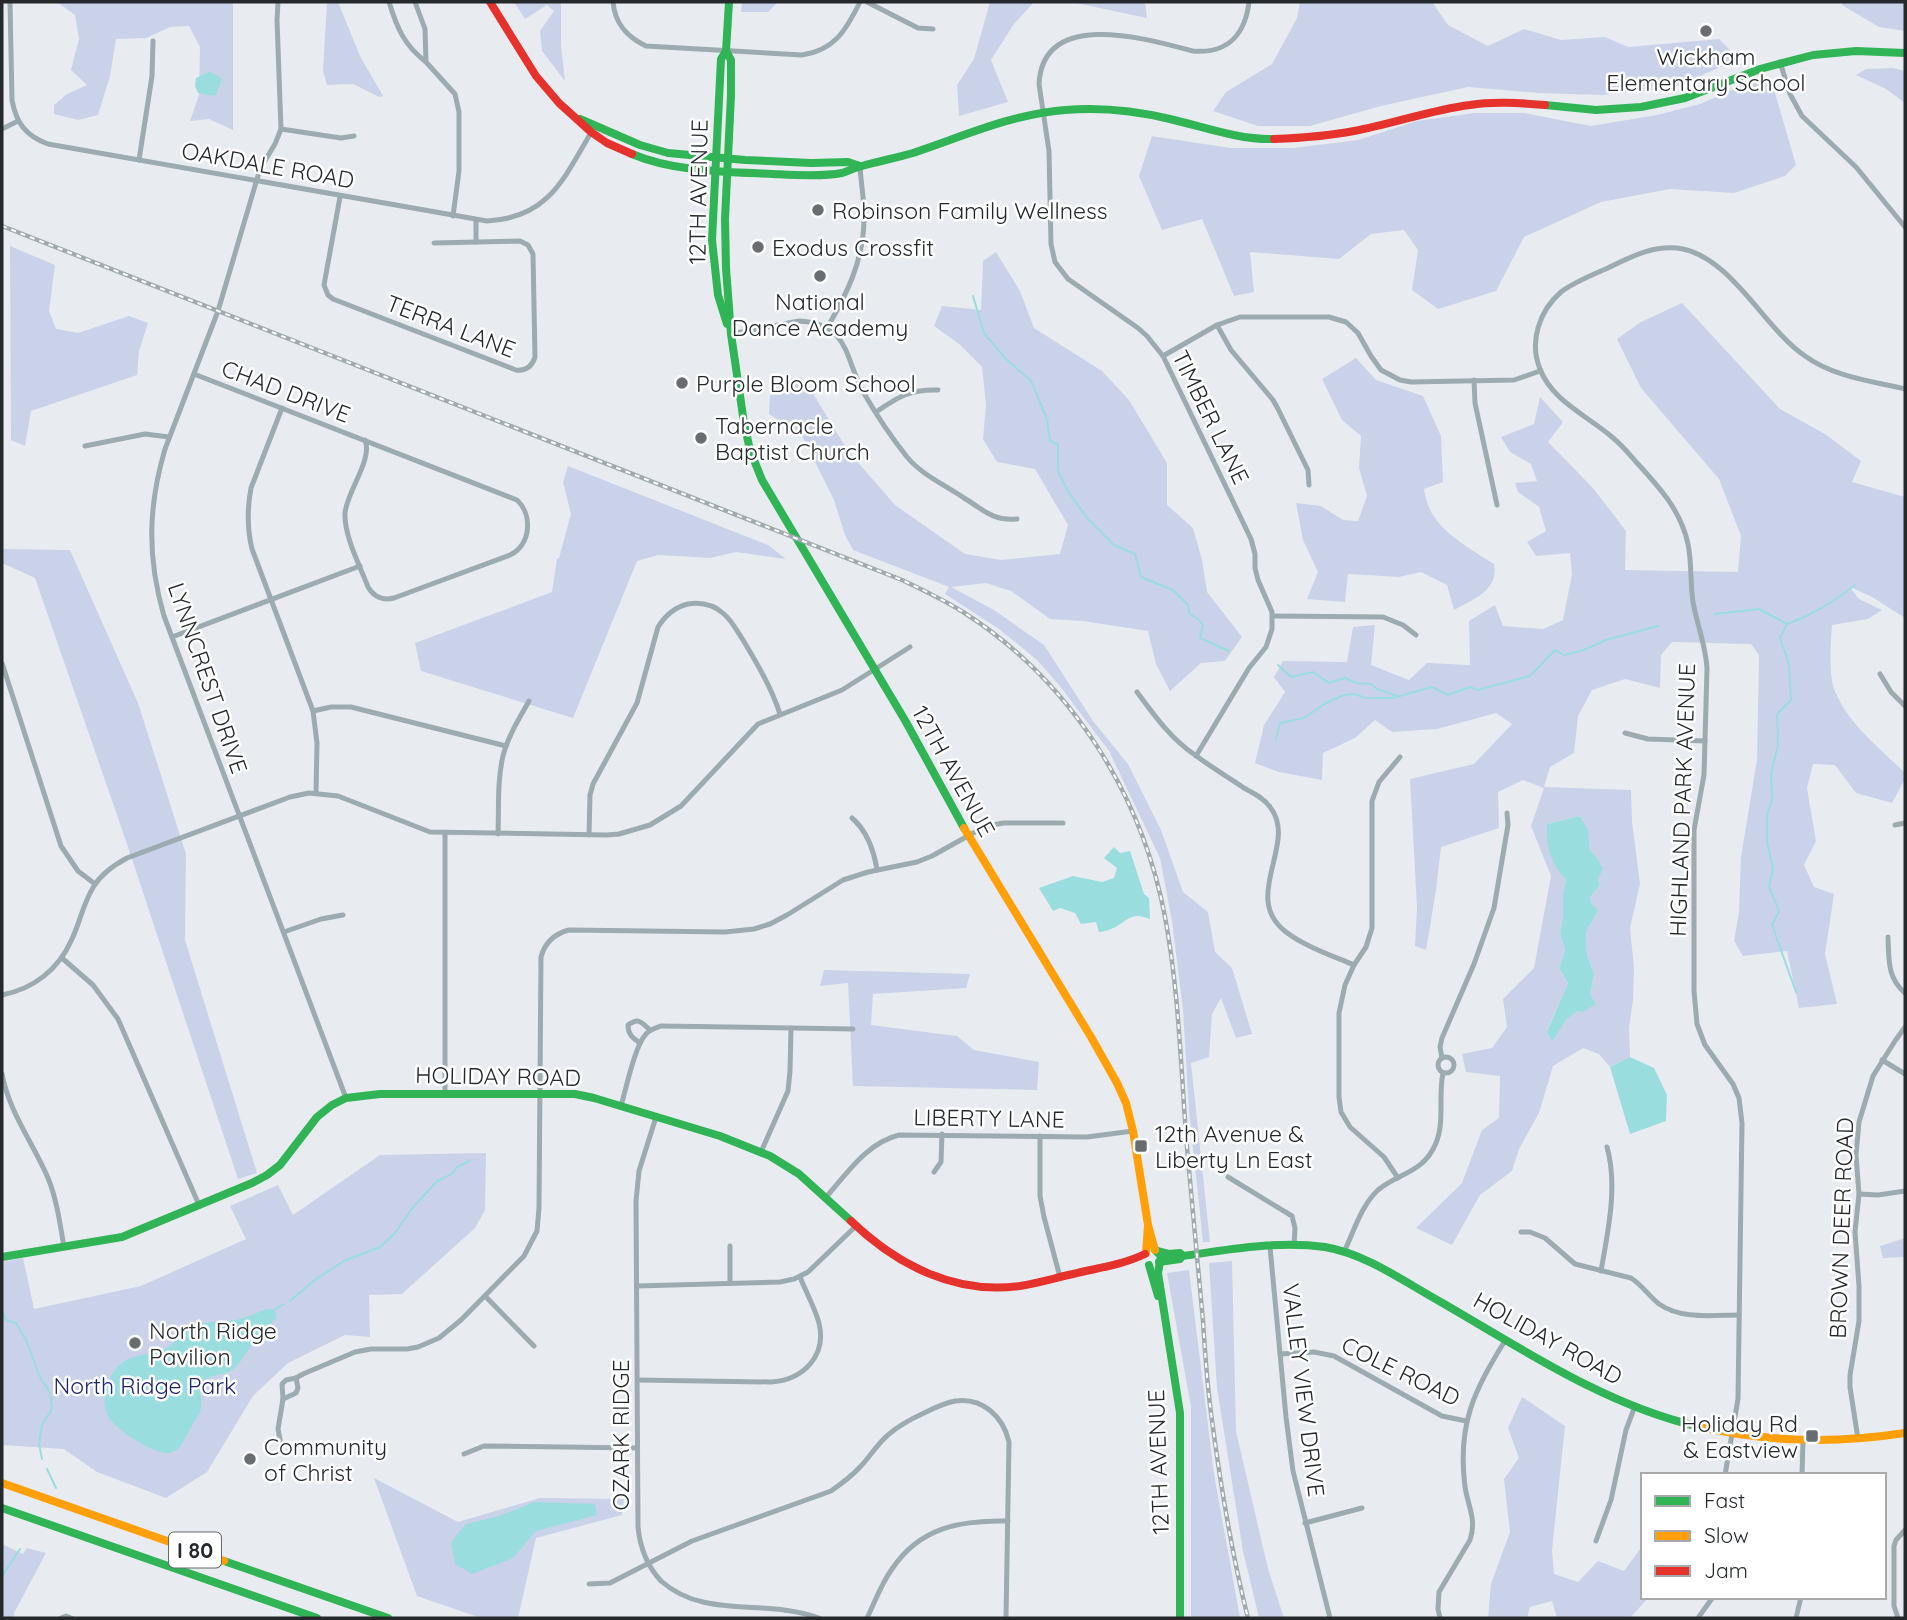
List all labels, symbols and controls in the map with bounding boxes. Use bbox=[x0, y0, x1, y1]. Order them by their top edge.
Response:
marker: Wickham Elementary School bbox=[1698, 23, 1714, 39]
place label: Wickham Elementary School bbox=[1606, 42, 1806, 97]
street label: 12TH AVENUE bbox=[682, 119, 714, 265]
street label: OAKDALE ROAD bbox=[179, 136, 357, 194]
place label: Robinson Family Wellness bbox=[832, 196, 1108, 225]
marker: Robinson Family Wellness bbox=[810, 202, 826, 218]
place label: Exodus Crossfit bbox=[772, 233, 934, 262]
marker: Exodus Crossfit bbox=[750, 239, 766, 255]
marker: National Dance Academy bbox=[812, 268, 828, 284]
place label: National Dance Academy bbox=[732, 287, 908, 342]
street label: TERRA LANE bbox=[382, 288, 520, 364]
street label: TIMBER LANE bbox=[1166, 345, 1256, 489]
street label: CHAD DRIVE bbox=[218, 353, 354, 429]
place label: Purple Bloom School bbox=[696, 369, 916, 398]
marker: Purple Bloom School bbox=[674, 375, 690, 391]
place label: Tabernacle Baptist Church bbox=[715, 411, 870, 466]
marker: Tabernacle Baptist Church bbox=[693, 430, 709, 446]
street label: LYNNCREST DRIVE bbox=[162, 579, 254, 777]
street label: HIGHLAND PARK AVENUE bbox=[1663, 663, 1701, 937]
street label: 12TH AVENUE bbox=[906, 700, 1002, 842]
street label: HOLIDAY ROAD bbox=[415, 1060, 581, 1092]
street label: LIBERTY LANE bbox=[913, 1102, 1065, 1134]
street label: BROWN DEER ROAD bbox=[1823, 1117, 1859, 1339]
place label: 12th Avenue & Liberty Ln East bbox=[1155, 1119, 1313, 1174]
marker: 12th Avenue & Liberty Ln East bbox=[1133, 1138, 1149, 1154]
street label: VALLEY VIEW DRIVE bbox=[1277, 1282, 1331, 1498]
street label: HOLIDAY ROAD bbox=[1468, 1285, 1628, 1391]
place label: North Ridge Pavilion bbox=[149, 1316, 277, 1371]
street label: COLE ROAD bbox=[1337, 1330, 1465, 1412]
marker: North Ridge Pavilion bbox=[127, 1335, 143, 1351]
street label: OZARK RIDGE bbox=[606, 1360, 635, 1510]
park label: North Ridge Park bbox=[54, 1371, 236, 1400]
street label: 12TH AVENUE bbox=[1141, 1389, 1175, 1535]
place label: Holiday Rd & Eastview bbox=[1681, 1409, 1798, 1464]
marker: Holiday Rd & Eastview bbox=[1804, 1428, 1820, 1444]
place label: Community of Christ bbox=[264, 1432, 387, 1487]
marker: Community of Christ bbox=[242, 1451, 258, 1467]
legend bbox=[1641, 1473, 1886, 1599]
text: Fast bbox=[1704, 1487, 1745, 1513]
text: Slow bbox=[1704, 1522, 1749, 1548]
road number: I 80 bbox=[169, 1532, 221, 1568]
text: Jam bbox=[1704, 1557, 1748, 1583]

